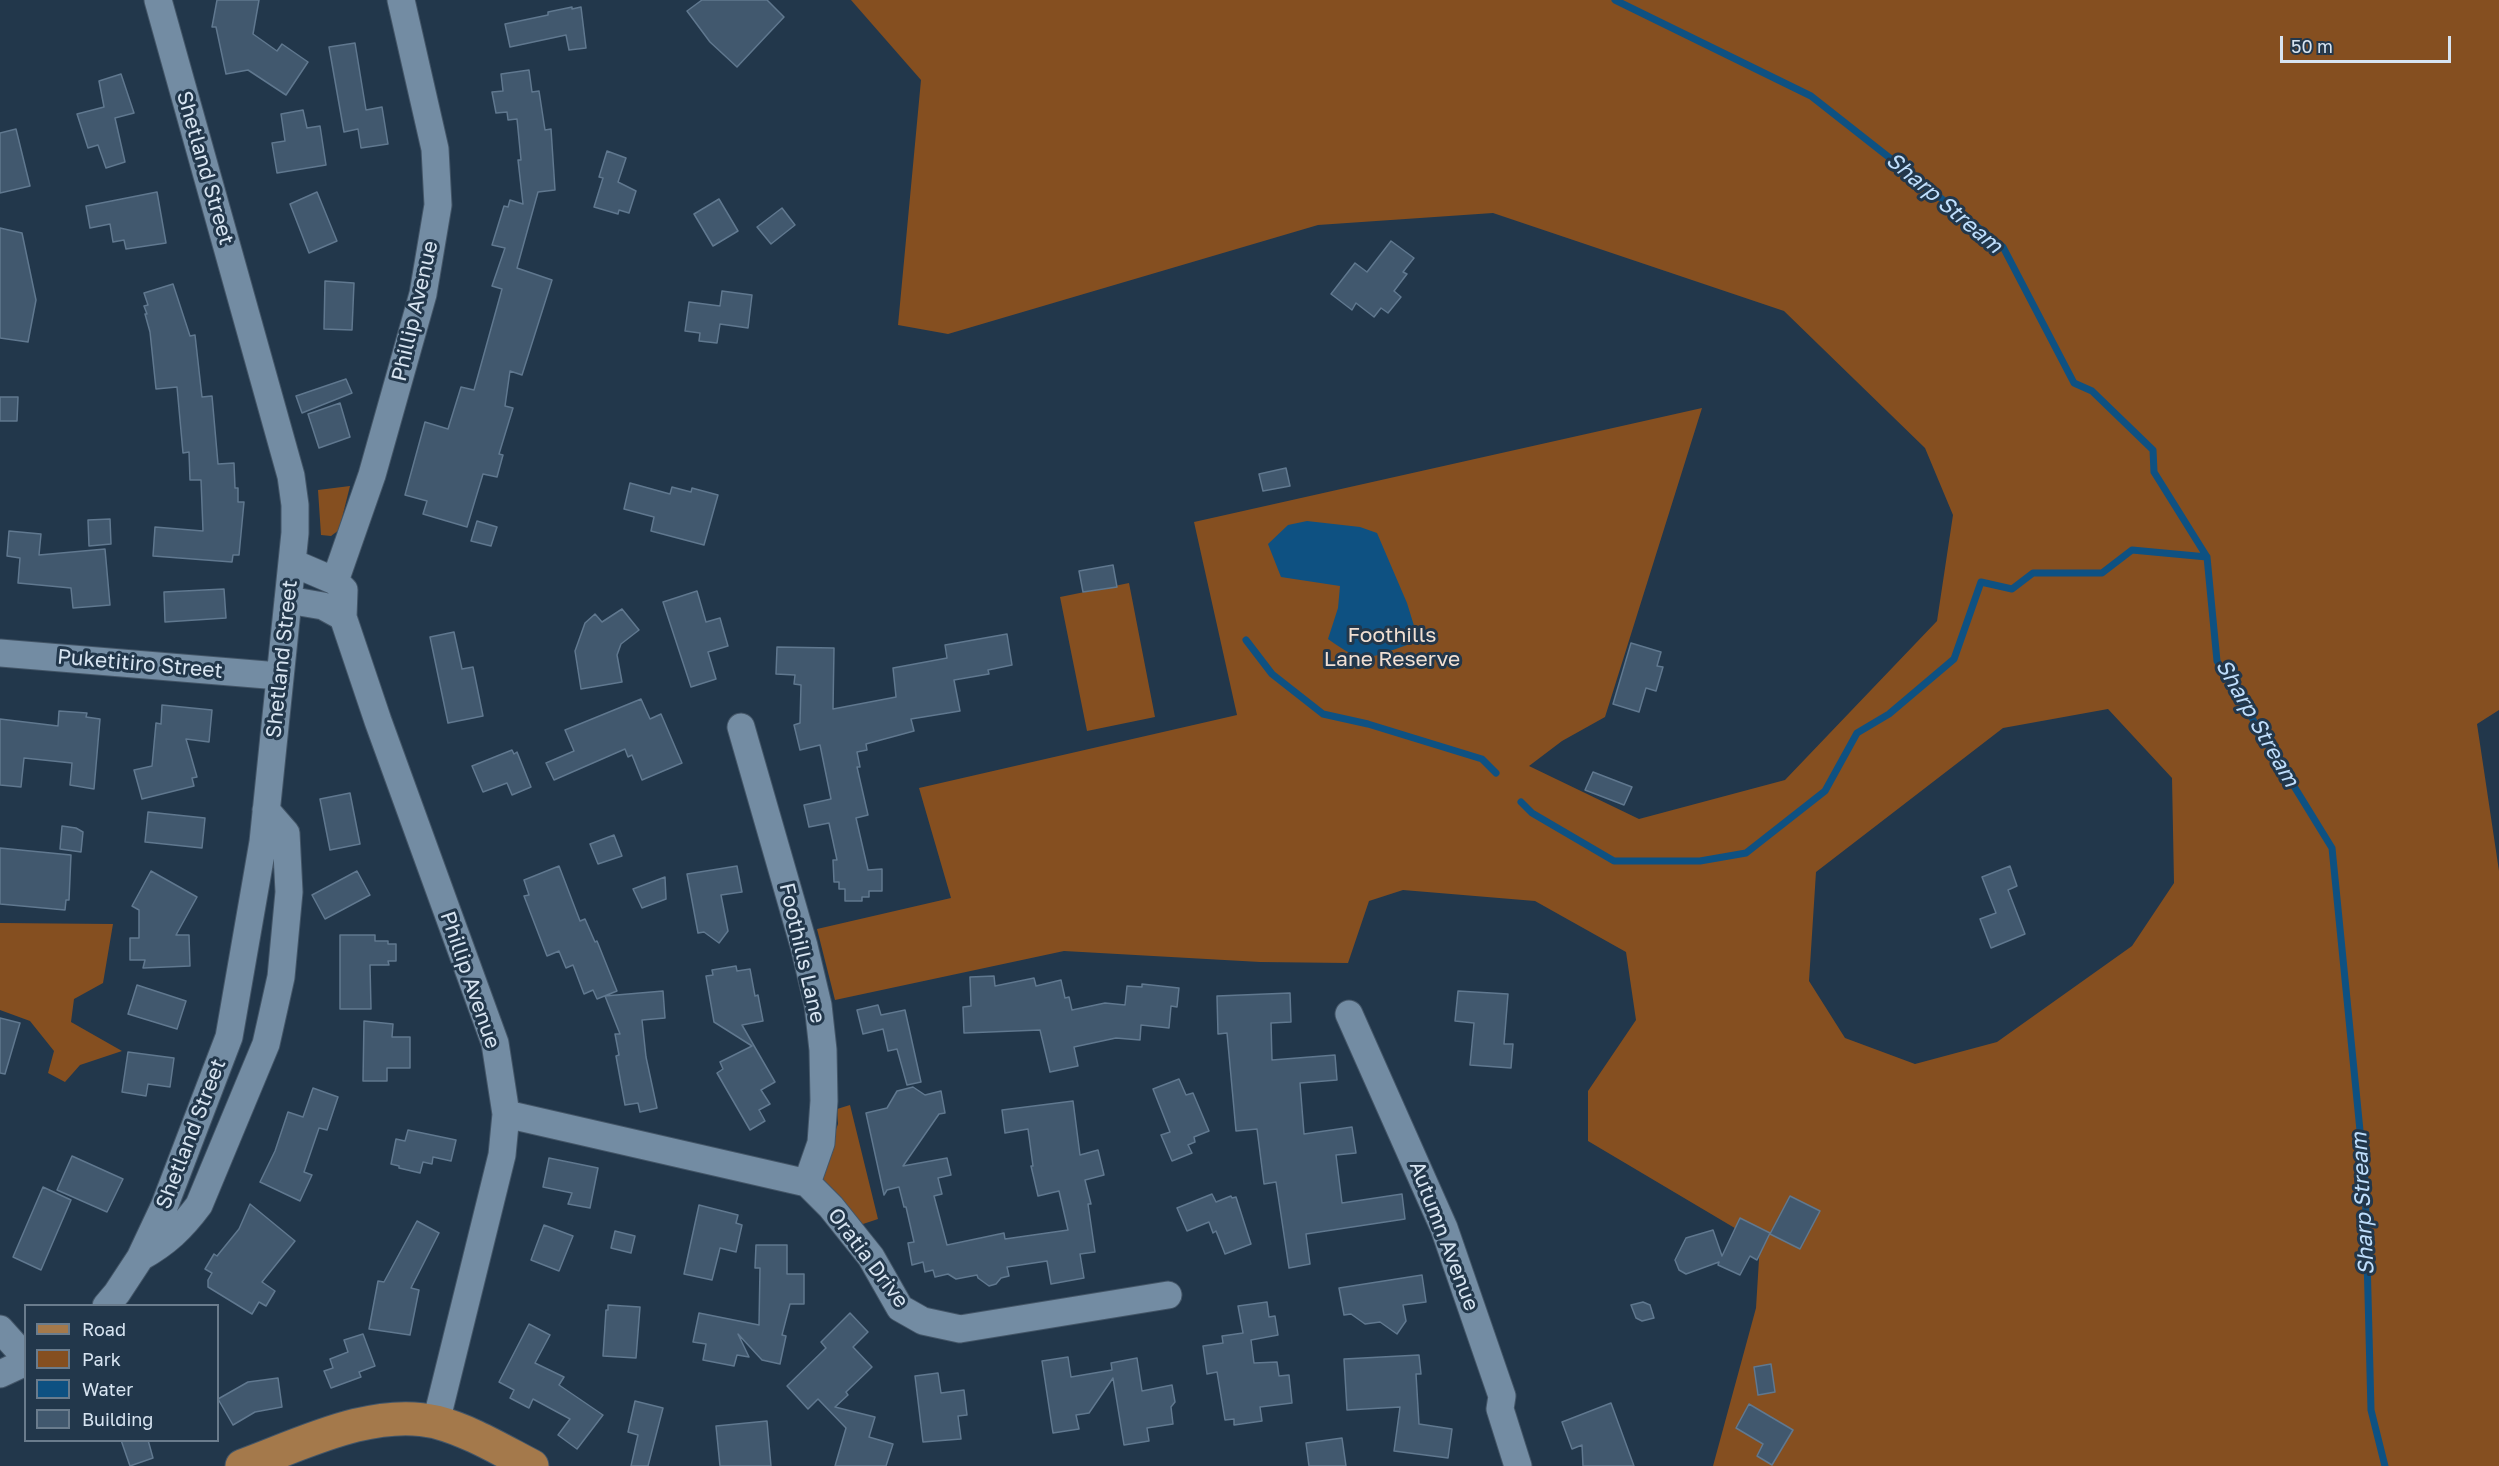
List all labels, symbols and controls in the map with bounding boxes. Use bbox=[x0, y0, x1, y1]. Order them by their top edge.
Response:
scale bar bbox=[2283, 24, 2454, 62]
text: 50 m bbox=[2291, 35, 2333, 57]
street label: Shetland Street bbox=[171, 88, 239, 248]
water label: Sharp Stream bbox=[1881, 147, 2007, 259]
street label: Phillip Avenue bbox=[387, 238, 443, 384]
street label: Shetland Street bbox=[261, 579, 303, 739]
park label: Foothills Lane Reserve bbox=[1324, 622, 1460, 672]
street label: Puketitiro Street bbox=[56, 644, 224, 684]
water label: Sharp Stream bbox=[2210, 654, 2304, 792]
street label: Foothills Lane bbox=[774, 880, 830, 1026]
street label: Phillip Avenue bbox=[435, 908, 505, 1052]
street label: Shetland Street bbox=[151, 1055, 231, 1213]
water label: Sharp Stream bbox=[2346, 1132, 2380, 1276]
street label: Autumn Avenue bbox=[1404, 1158, 1484, 1314]
street label: Oratia Drive bbox=[822, 1203, 914, 1313]
legend bbox=[24, 1304, 219, 1442]
text: Road bbox=[82, 1318, 126, 1340]
text: Park bbox=[82, 1348, 121, 1370]
text: Water bbox=[82, 1378, 133, 1400]
text: Building bbox=[82, 1408, 153, 1430]

